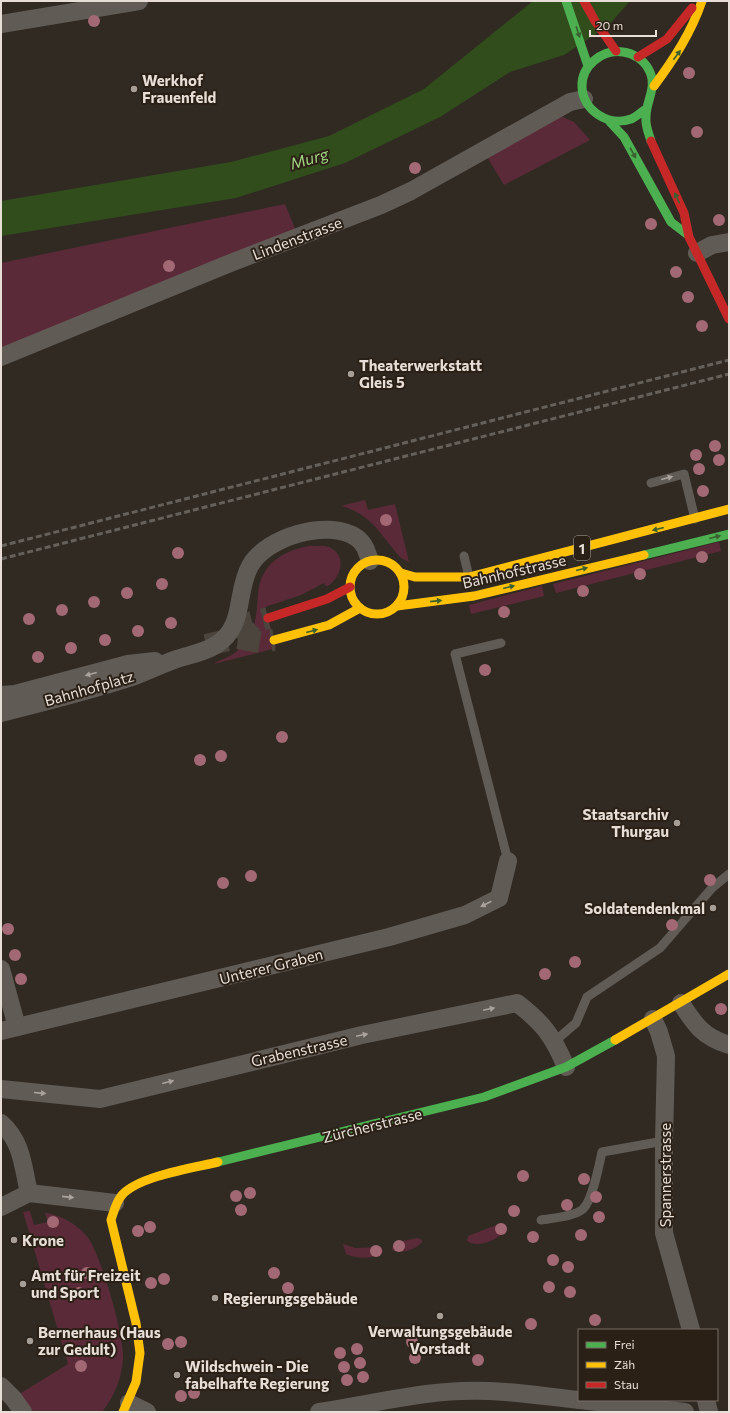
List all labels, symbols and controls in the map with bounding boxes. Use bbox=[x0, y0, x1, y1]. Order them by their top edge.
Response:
scale bar bbox=[590, 12, 656, 38]
text: 20 m bbox=[596, 18, 623, 32]
one-way arrow bbox=[575, 26, 581, 38]
one-way arrow bbox=[673, 50, 681, 60]
place label: Werkhof Frauenfeld bbox=[142, 71, 216, 106]
marker: Werkhof Frauenfeld bbox=[129, 84, 139, 94]
water label: Murg bbox=[288, 143, 332, 173]
one-way arrow bbox=[630, 147, 636, 159]
one-way arrow bbox=[674, 193, 680, 204]
street label: Lindenstrasse bbox=[250, 213, 344, 263]
place label: Theaterwerkstatt Gleis 5 bbox=[359, 356, 482, 391]
marker: Theaterwerkstatt Gleis 5 bbox=[346, 369, 356, 379]
one-way arrow bbox=[661, 475, 673, 481]
one-way arrow bbox=[651, 526, 663, 532]
one-way arrow bbox=[709, 534, 721, 540]
road number: 1 bbox=[574, 536, 590, 560]
street label: Bahnhofstrasse bbox=[460, 550, 568, 592]
one-way arrow bbox=[577, 566, 589, 572]
one-way arrow bbox=[504, 584, 516, 590]
one-way arrow bbox=[430, 598, 442, 605]
one-way arrow bbox=[306, 628, 318, 634]
street label: Bahnhofplatz bbox=[42, 667, 136, 709]
one-way arrow bbox=[85, 671, 97, 677]
place label: Staatsarchiv Thurgau bbox=[583, 805, 669, 840]
marker: Staatsarchiv Thurgau bbox=[672, 818, 682, 828]
place label: Soldatendenkmal bbox=[584, 899, 705, 917]
one-way arrow bbox=[480, 901, 492, 908]
marker: Soldatendenkmal bbox=[708, 903, 718, 913]
street label: Unterer Graben bbox=[217, 944, 325, 988]
one-way arrow bbox=[483, 1006, 496, 1012]
street label: Grabenstrasse bbox=[249, 1030, 349, 1070]
one-way arrow bbox=[356, 1032, 368, 1038]
one-way arrow bbox=[162, 1079, 174, 1085]
one-way arrow bbox=[34, 1090, 46, 1097]
street label: Zürcherstrasse bbox=[320, 1104, 424, 1146]
street label: Spannerstrasse bbox=[656, 1123, 674, 1227]
one-way arrow bbox=[62, 1194, 74, 1201]
place label: Krone bbox=[22, 1231, 64, 1249]
marker: Krone bbox=[9, 1235, 19, 1245]
place label: Amt für Freizeit und Sport bbox=[31, 1266, 141, 1301]
marker: Amt für Freizeit und Sport bbox=[18, 1279, 28, 1289]
place label: Regierungsgebäude bbox=[223, 1289, 358, 1307]
marker: Regierungsgebäude bbox=[210, 1293, 220, 1303]
marker: Verwaltungsgebäude Vorstadt bbox=[435, 1311, 445, 1321]
place label: Verwaltungsgebäude Vorstadt bbox=[368, 1322, 512, 1357]
place label: Bernerhaus (Haus zur Gedult) bbox=[38, 1323, 161, 1358]
legend bbox=[578, 1329, 718, 1401]
marker: Bernerhaus (Haus zur Gedult) bbox=[25, 1336, 35, 1346]
text: Frei bbox=[614, 1337, 635, 1351]
place label: Wildschwein - Die fabelhafte Regierung bbox=[185, 1357, 329, 1392]
text: Zäh bbox=[614, 1357, 635, 1371]
marker: Wildschwein - Die fabelhafte Regierung bbox=[172, 1370, 182, 1380]
text: Stau bbox=[614, 1377, 639, 1391]

